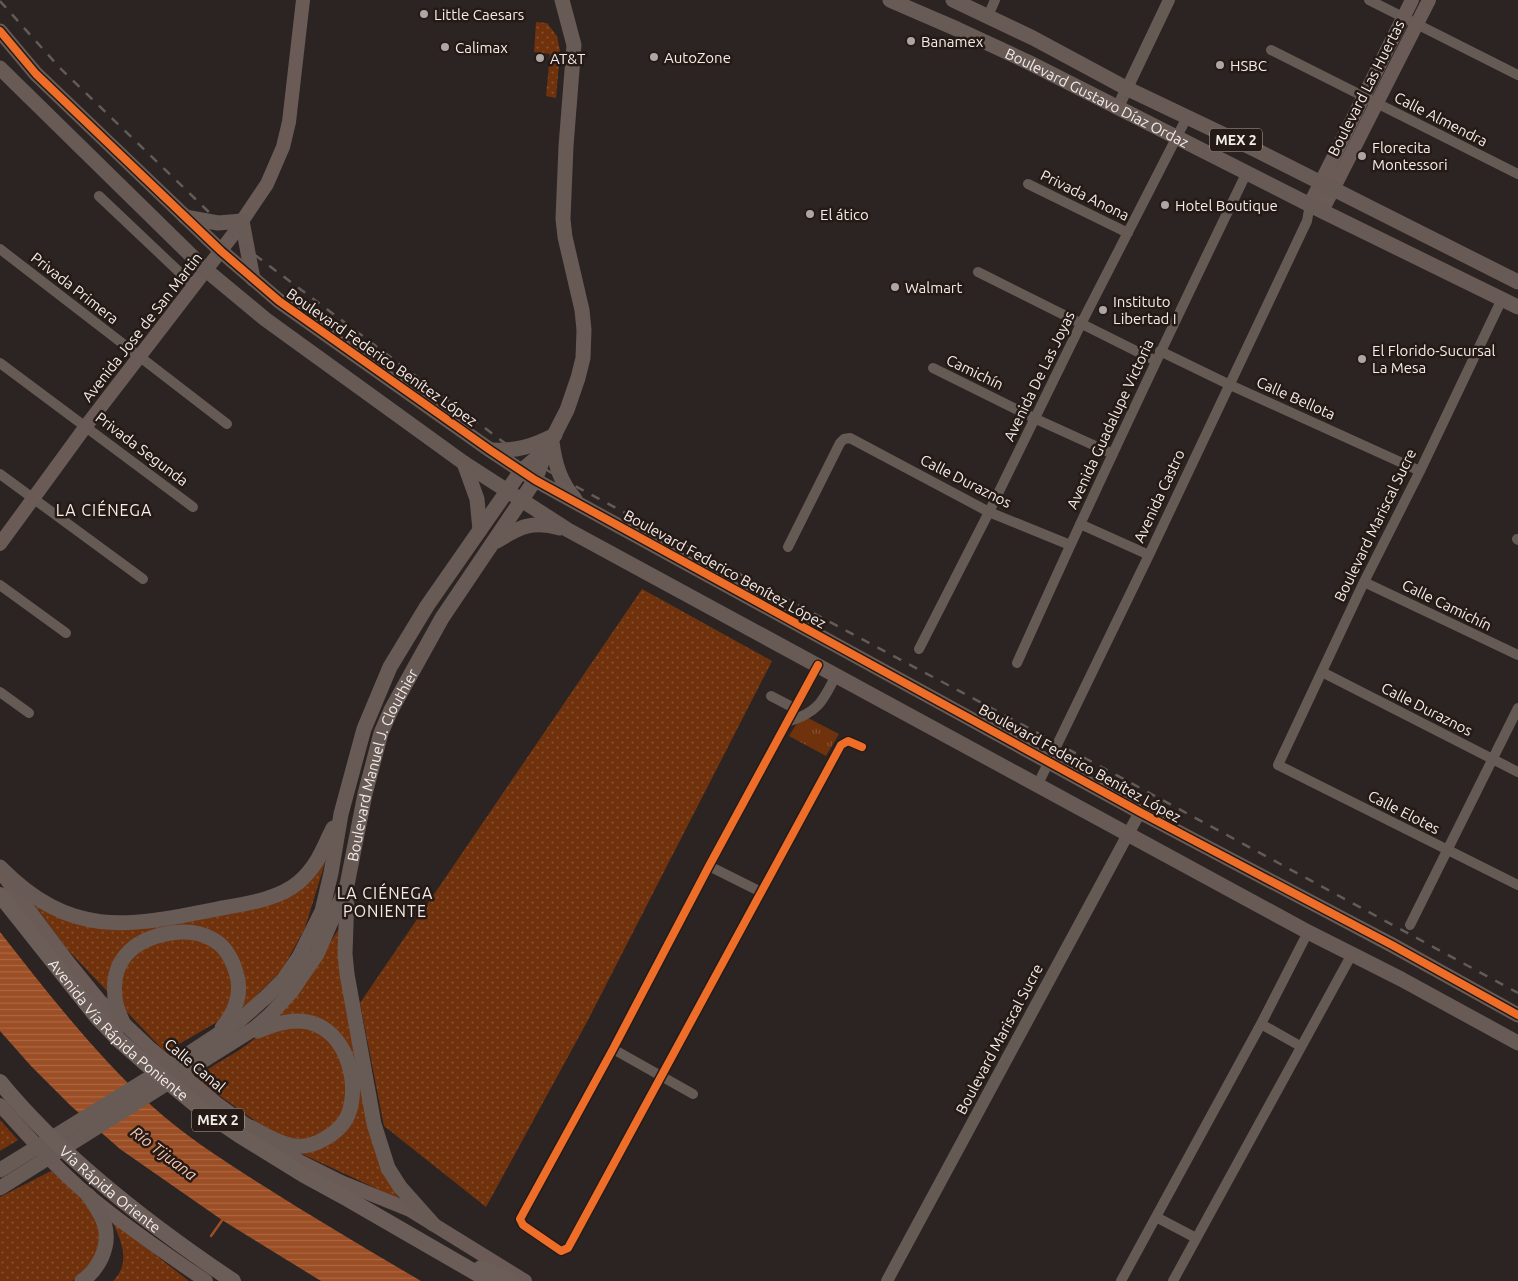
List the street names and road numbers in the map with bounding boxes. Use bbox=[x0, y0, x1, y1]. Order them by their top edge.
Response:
street label: Boulevard Las Huertas bbox=[1324, 17, 1408, 159]
street label: Boulevard Gustavo Díaz Ordaz bbox=[1003, 44, 1192, 151]
street label: Calle Almendra bbox=[1392, 88, 1490, 150]
road number: MEX 2 bbox=[1210, 128, 1262, 152]
street label: Privada Anona bbox=[1038, 166, 1132, 224]
street label: Privada Primera bbox=[28, 249, 122, 327]
street label: Avenida Jose de San Martin bbox=[79, 249, 205, 405]
street label: Boulevard Federico Benítez López bbox=[284, 285, 481, 430]
street label: Avenida De Las Joyas bbox=[1000, 308, 1078, 444]
street label: Avenida Guadalupe Victoria bbox=[1063, 336, 1157, 512]
street label: Camichín bbox=[944, 351, 1006, 393]
street label: Calle Bellota bbox=[1254, 373, 1338, 423]
street label: Privada Segunda bbox=[92, 409, 192, 489]
street label: Boulevard Mariscal Sucre bbox=[1331, 446, 1419, 604]
street label: Avenida Castro bbox=[1130, 447, 1188, 545]
street label: Calle Duraznos bbox=[918, 451, 1014, 511]
street label: Boulevard Federico Benítez López bbox=[621, 506, 829, 632]
street label: Calle Camichín bbox=[1399, 576, 1495, 634]
street label: Boulevard Manuel J. Clouthier bbox=[343, 665, 421, 863]
street label: Calle Duraznos bbox=[1379, 679, 1475, 739]
street label: Boulevard Federico Benítez López bbox=[976, 700, 1184, 826]
street label: Calle Elotes bbox=[1365, 787, 1443, 837]
street label: Avenida Vía Rápida Poniente bbox=[45, 955, 192, 1104]
street label: Boulevard Mariscal Sucre bbox=[952, 961, 1046, 1117]
street label: Calle Canal bbox=[161, 1035, 229, 1095]
road number: MEX 2 bbox=[192, 1108, 244, 1132]
street label: Vía Rápida Oriente bbox=[56, 1142, 164, 1236]

